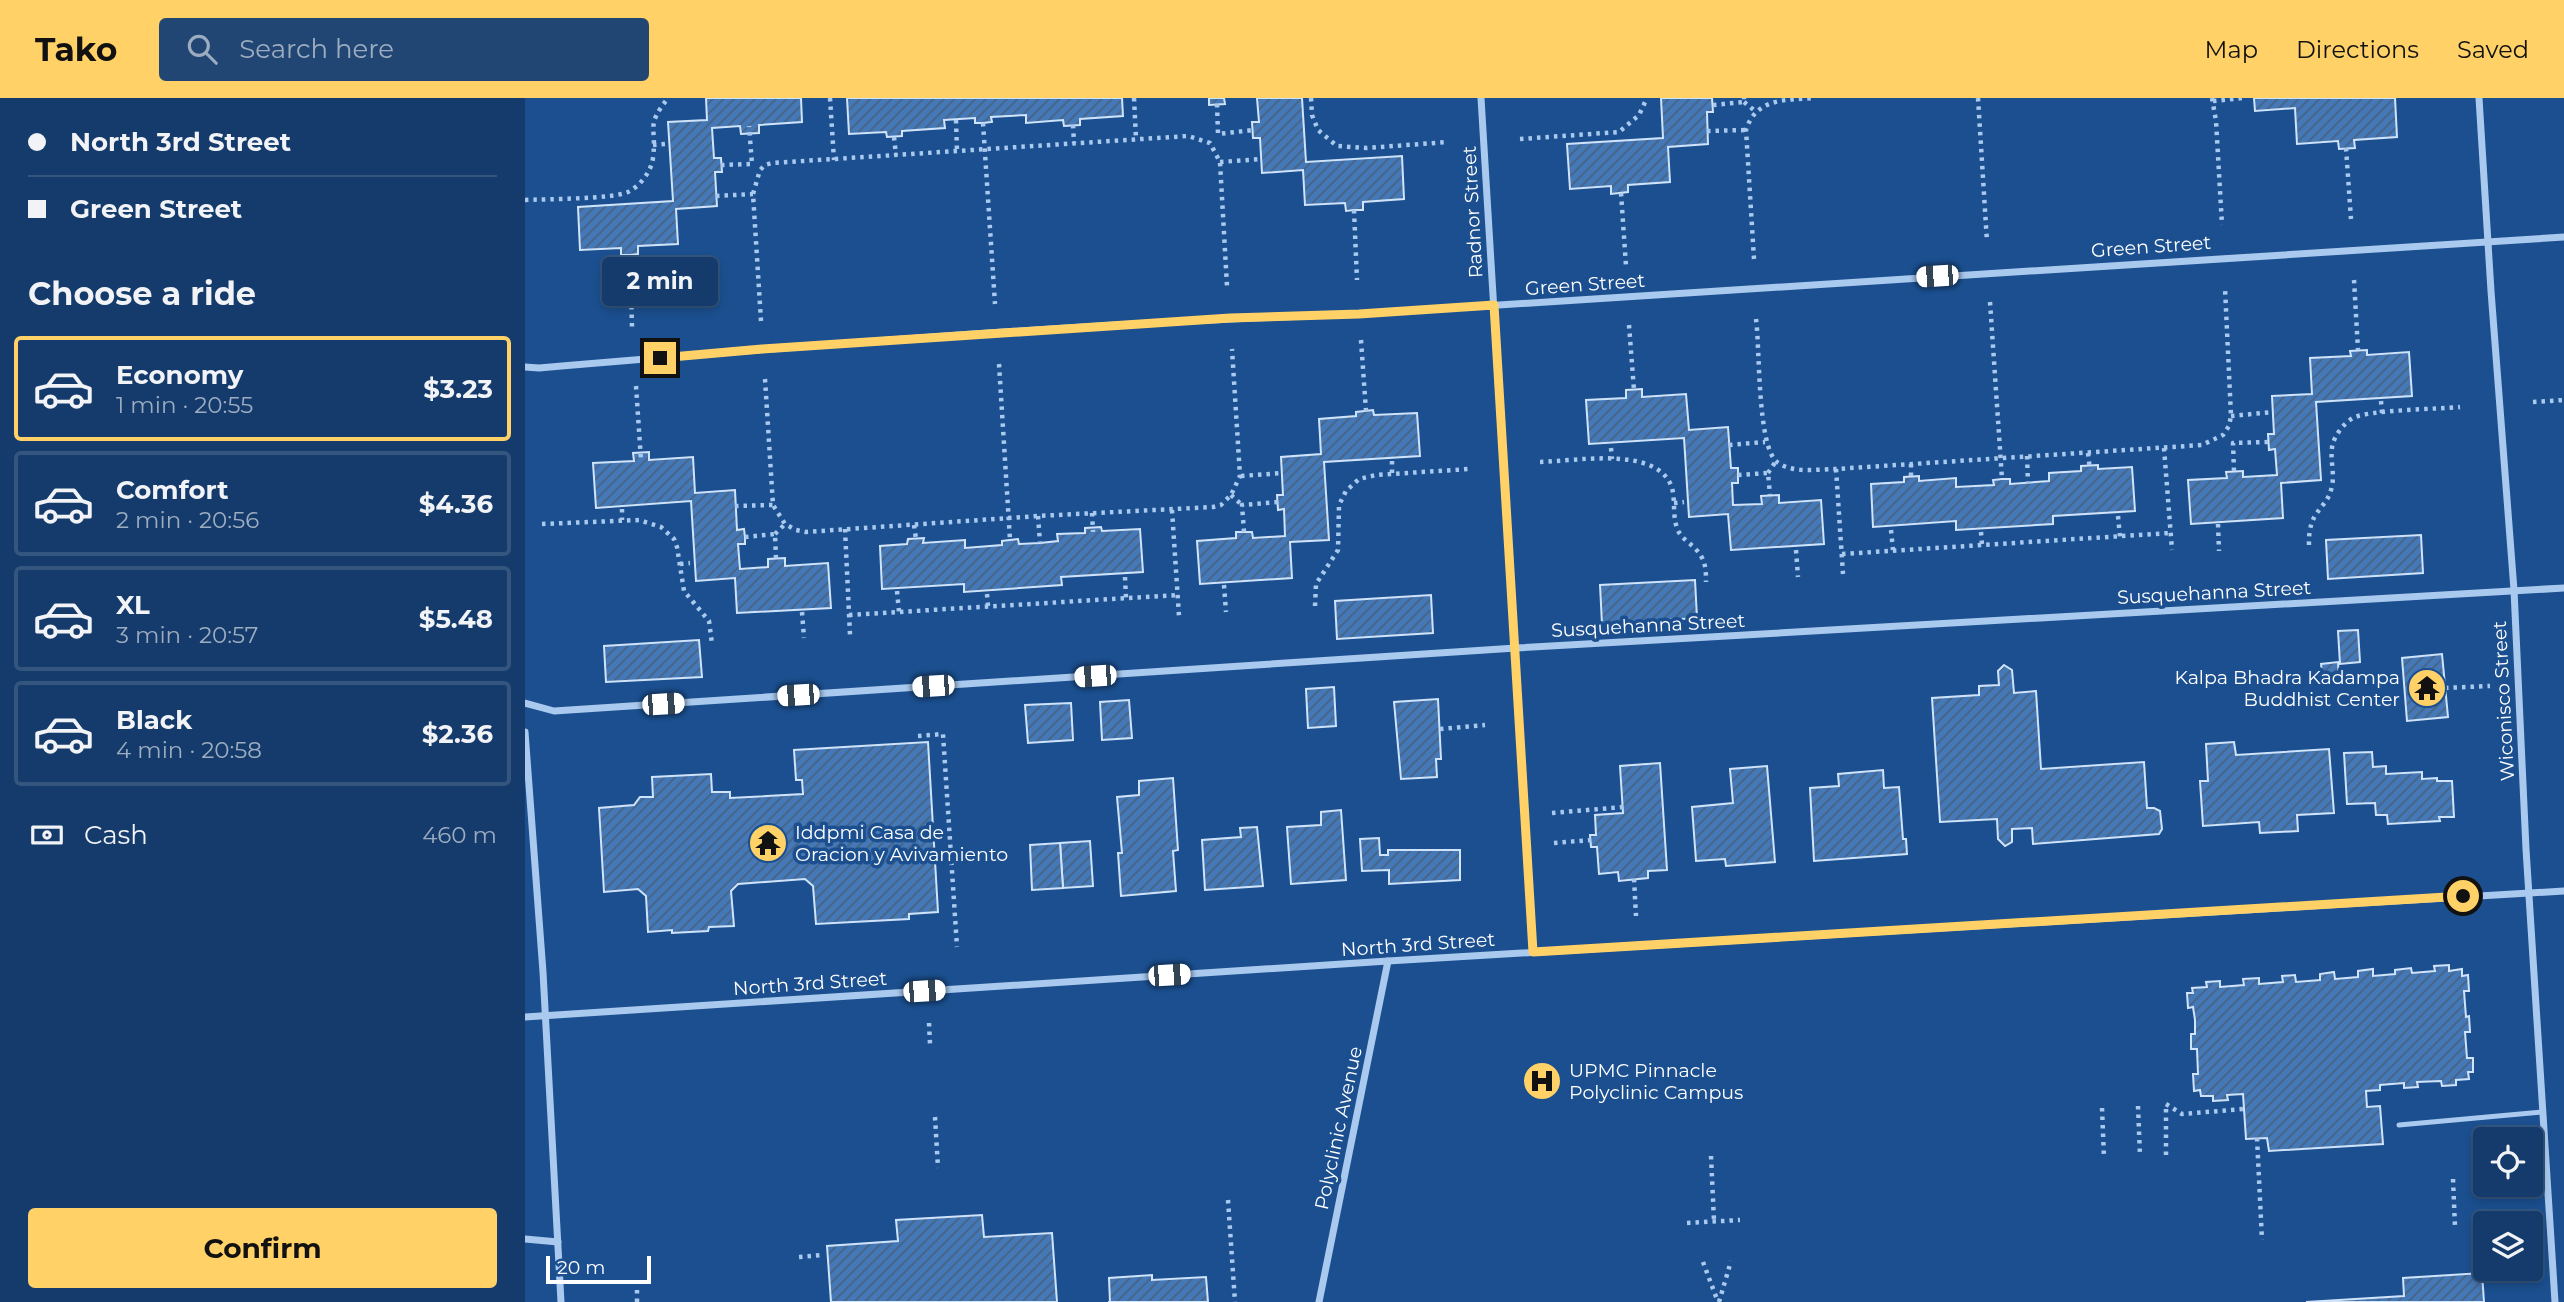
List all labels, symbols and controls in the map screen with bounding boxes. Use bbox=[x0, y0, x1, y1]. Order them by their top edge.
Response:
search box bbox=[159, 18, 649, 81]
text: Tako bbox=[35, 29, 117, 69]
icon: search bbox=[183, 30, 221, 68]
text: Search here bbox=[239, 33, 394, 65]
text: Map bbox=[2205, 35, 2258, 64]
text: Directions bbox=[2296, 35, 2419, 64]
text: Saved bbox=[2457, 35, 2529, 64]
text: North 3rd Street bbox=[70, 126, 291, 158]
street label: Radnor Street bbox=[1458, 145, 1487, 279]
text: Green Street bbox=[70, 193, 242, 225]
street label: Green Street bbox=[2090, 231, 2212, 262]
callout: 2 min bbox=[602, 257, 718, 306]
car bbox=[1916, 264, 1959, 288]
text: 2 min bbox=[626, 267, 694, 295]
street label: Green Street bbox=[1524, 269, 1646, 300]
text: Choose a ride bbox=[28, 274, 256, 313]
route end bbox=[644, 342, 676, 374]
icon: car bbox=[32, 357, 95, 420]
text: Economy bbox=[116, 359, 243, 391]
text: $3.23 bbox=[423, 373, 493, 405]
text: 1 min · 20:55 bbox=[116, 391, 253, 419]
icon: car bbox=[32, 472, 95, 535]
text: Comfort bbox=[116, 474, 228, 506]
text: $4.36 bbox=[419, 488, 493, 520]
text: 2 min · 20:56 bbox=[116, 506, 259, 534]
street label: Susquehanna Street bbox=[2116, 576, 2312, 609]
icon: car bbox=[32, 587, 95, 650]
text: XL bbox=[116, 589, 150, 621]
text: $5.48 bbox=[419, 603, 493, 635]
street label: Susquehanna Street bbox=[1550, 609, 1746, 642]
street label: Wiconisco Street bbox=[2488, 620, 2519, 782]
text: 3 min · 20:57 bbox=[116, 621, 258, 649]
car bbox=[1074, 664, 1117, 688]
place label: Kalpa Bhadra Kadampa Buddhist Center bbox=[2174, 666, 2400, 711]
temple icon: Kalpa Bhadra Kadampa Buddhist Center bbox=[2406, 667, 2448, 709]
car bbox=[912, 674, 955, 698]
car bbox=[777, 683, 820, 707]
car bbox=[642, 692, 685, 716]
icon: car bbox=[32, 702, 95, 765]
text: Black bbox=[116, 704, 192, 736]
text: $2.36 bbox=[422, 718, 493, 750]
text: 4 min · 20:58 bbox=[116, 736, 262, 764]
icon: cash bbox=[28, 816, 66, 854]
text: Cash bbox=[84, 819, 148, 851]
text: 460 m bbox=[422, 821, 497, 849]
place label: Iddpmi Casa de Oracion y Avivamiento bbox=[795, 821, 1008, 866]
temple icon: Iddpmi Casa de Oracion y Avivamiento bbox=[747, 822, 789, 864]
route start bbox=[2447, 880, 2479, 912]
street label: North 3rd Street bbox=[1340, 928, 1496, 961]
car bbox=[1148, 963, 1191, 987]
street label: North 3rd Street bbox=[732, 967, 888, 1000]
car bbox=[903, 979, 946, 1003]
street label: Polyclinic Avenue bbox=[1310, 1044, 1367, 1212]
place label: UPMC Pinnacle Polyclinic Campus bbox=[1569, 1059, 1743, 1104]
hospital icon: UPMC Pinnacle Polyclinic Campus bbox=[1521, 1060, 1563, 1102]
map controls bbox=[2473, 1127, 2543, 1281]
button: locate bbox=[2473, 1127, 2543, 1197]
button: Confirm bbox=[28, 1208, 497, 1288]
button: layers bbox=[2473, 1211, 2543, 1281]
scale bar bbox=[546, 1253, 651, 1285]
text: 20 m bbox=[557, 1256, 605, 1279]

